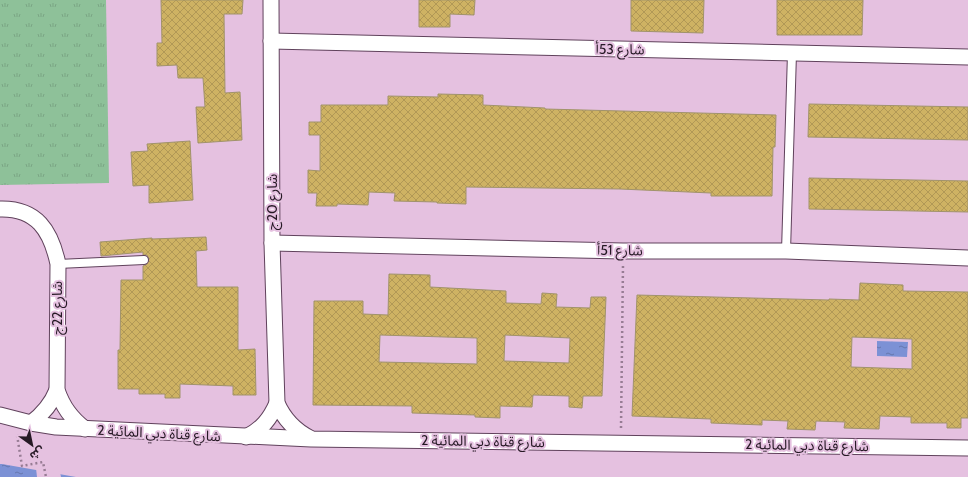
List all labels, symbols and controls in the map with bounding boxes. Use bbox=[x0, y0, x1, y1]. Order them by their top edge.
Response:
street label: شارع 53أ bbox=[595, 40, 645, 60]
street label: شارع 20ج bbox=[263, 174, 283, 230]
street label: شارع 51أ bbox=[597, 241, 643, 261]
street label: شارع 22ج bbox=[48, 281, 68, 335]
street label: شارع قناة دبي المائية 2 bbox=[97, 421, 221, 447]
north arrow bbox=[12, 425, 52, 465]
street label: شارع قناة دبي المائية 2 bbox=[421, 431, 545, 453]
street label: شارع قناة دبي المائية 2 bbox=[745, 435, 869, 457]
text: ش bbox=[27, 443, 48, 463]

